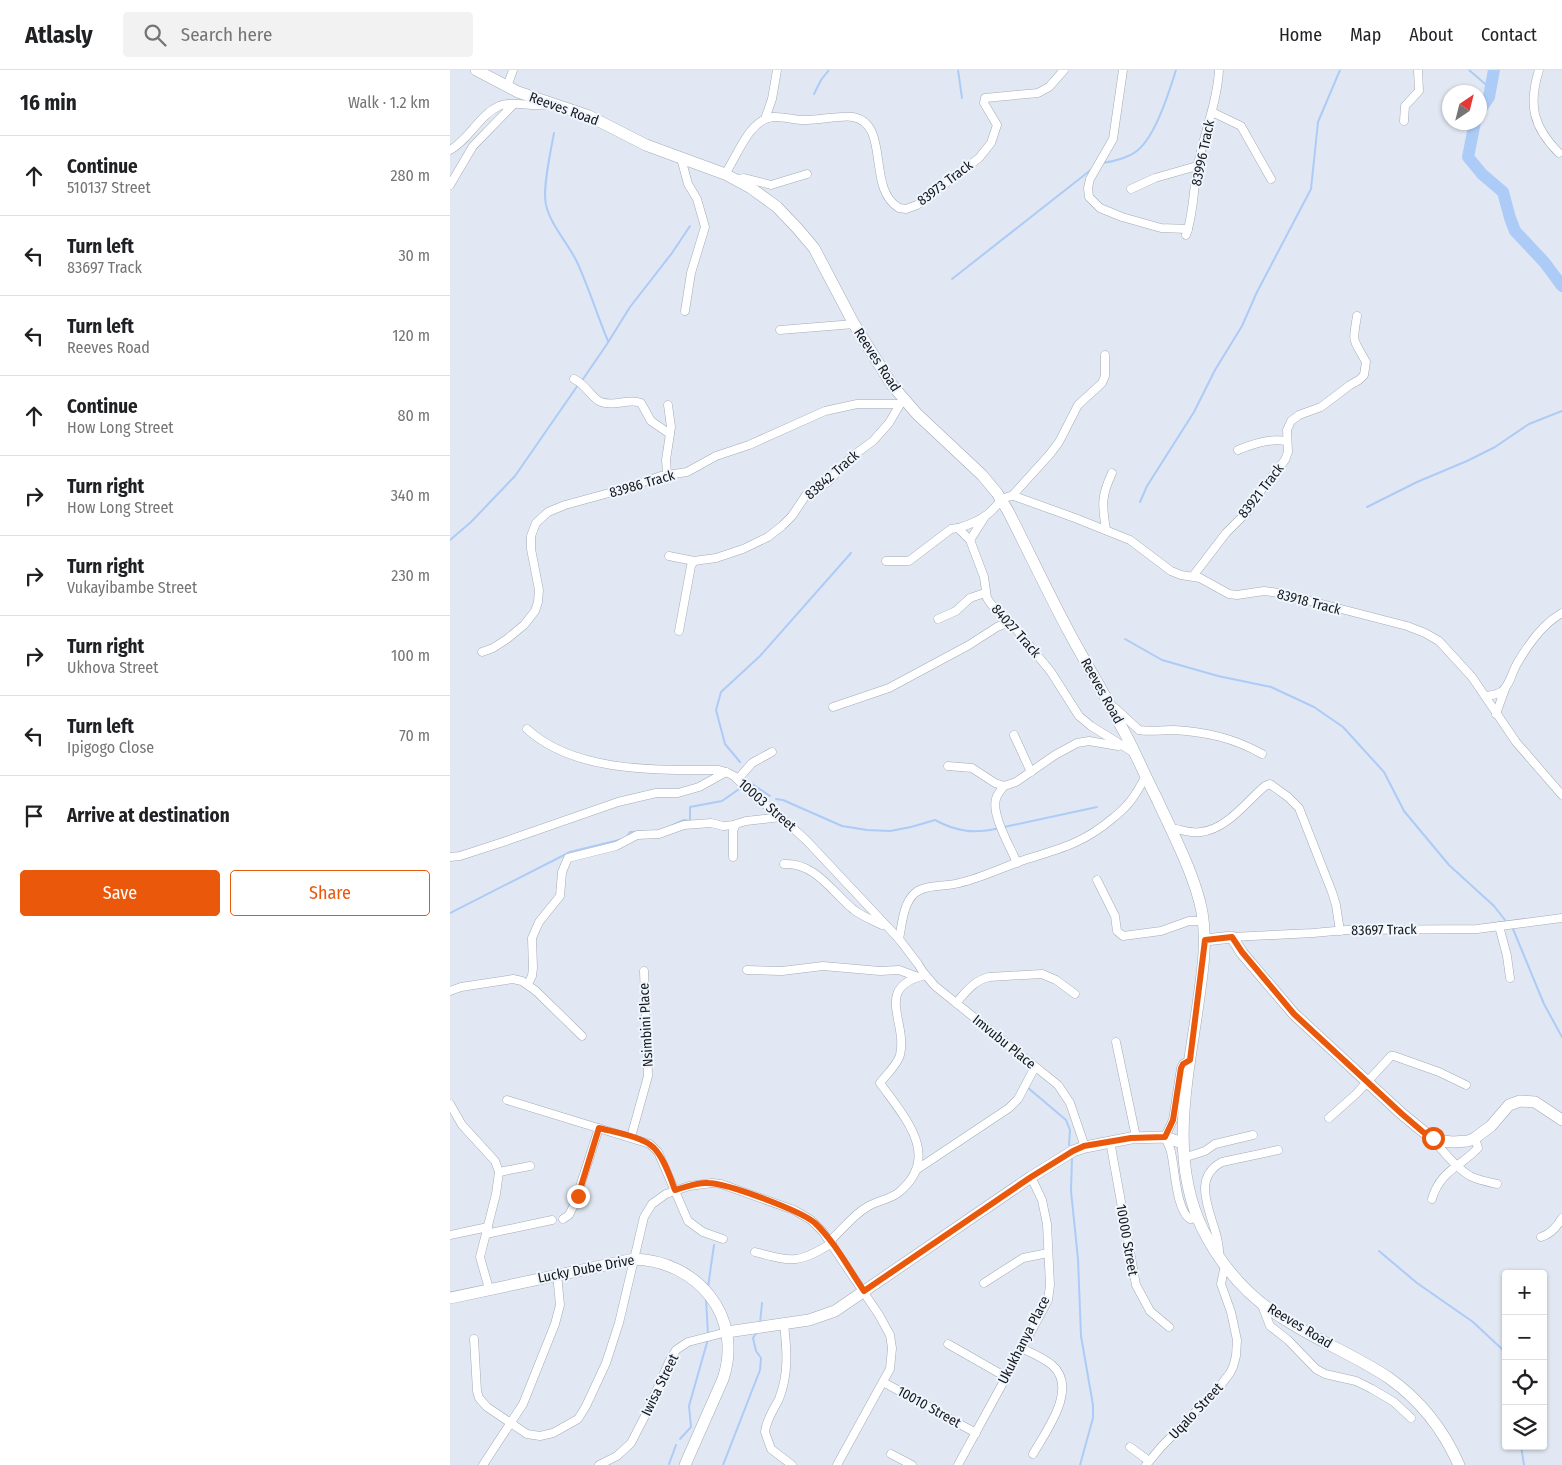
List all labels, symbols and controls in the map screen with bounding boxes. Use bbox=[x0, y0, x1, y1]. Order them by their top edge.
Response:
search box bbox=[123, 12, 473, 57]
text: Atlasly bbox=[25, 21, 93, 49]
icon: search bbox=[141, 21, 169, 49]
text: Search here bbox=[181, 23, 272, 46]
text: Home bbox=[1279, 24, 1322, 46]
text: Map bbox=[1350, 24, 1381, 46]
text: About bbox=[1409, 24, 1453, 46]
text: Contact bbox=[1481, 24, 1537, 46]
north arrow bbox=[1442, 85, 1487, 130]
street label: Reeves Road bbox=[527, 89, 601, 129]
text: 16 min bbox=[20, 90, 77, 116]
text: Walk · 1.2 km bbox=[348, 93, 430, 112]
street label: 83996 Track bbox=[1188, 118, 1218, 187]
text: Continue bbox=[67, 155, 138, 178]
street label: 83973 Track bbox=[914, 156, 976, 209]
icon: ahead bbox=[20, 162, 48, 190]
text: 280 m bbox=[391, 166, 430, 185]
text: 510137 Street bbox=[67, 178, 151, 197]
text: Turn left bbox=[67, 235, 134, 258]
icon: left bbox=[20, 242, 48, 270]
text: 30 m bbox=[398, 246, 430, 265]
text: 83697 Track bbox=[67, 258, 142, 277]
text: Turn left bbox=[67, 315, 134, 338]
icon: left bbox=[20, 322, 48, 350]
street label: Reeves Road bbox=[850, 325, 904, 395]
text: 120 m bbox=[392, 326, 430, 345]
text: Reeves Road bbox=[67, 338, 150, 357]
text: Continue bbox=[67, 395, 138, 418]
icon: ahead bbox=[20, 402, 48, 430]
text: 80 m bbox=[398, 406, 430, 425]
text: How Long Street bbox=[67, 418, 174, 437]
street label: 83842 Track bbox=[801, 447, 863, 503]
street label: 83921 Track bbox=[1235, 460, 1288, 522]
street label: 83986 Track bbox=[607, 466, 677, 501]
text: Turn right bbox=[67, 475, 144, 498]
icon: right bbox=[20, 482, 48, 510]
text: 340 m bbox=[391, 486, 430, 505]
text: How Long Street bbox=[67, 498, 174, 517]
text: Turn right bbox=[67, 555, 144, 578]
icon: right bbox=[20, 562, 48, 590]
text: 230 m bbox=[391, 566, 430, 585]
text: Vukayibambe Street bbox=[67, 578, 197, 597]
street label: 83918 Track bbox=[1275, 585, 1343, 619]
street label: 84027 Track bbox=[988, 601, 1045, 662]
text: Turn right bbox=[67, 635, 144, 658]
icon: right bbox=[20, 642, 48, 670]
text: 100 m bbox=[391, 646, 430, 665]
street label: Reeves Road bbox=[1077, 655, 1127, 727]
text: Ukhova Street bbox=[67, 658, 159, 677]
text: Turn left bbox=[67, 715, 134, 738]
icon: left bbox=[20, 722, 48, 750]
text: 70 m bbox=[399, 726, 430, 745]
text: Ipigogo Close bbox=[67, 738, 154, 757]
street label: 10003 Street bbox=[735, 775, 800, 835]
icon: arrive bbox=[20, 802, 48, 830]
text: Arrive at destination bbox=[67, 804, 230, 827]
button: Save bbox=[20, 870, 220, 916]
button: Share bbox=[230, 870, 430, 916]
street label: 83697 Track bbox=[1351, 921, 1417, 939]
street label: Nsimbini Place bbox=[635, 982, 657, 1068]
street label: Imvubu Place bbox=[969, 1011, 1039, 1073]
route start bbox=[1422, 1127, 1445, 1150]
route end bbox=[567, 1185, 590, 1208]
street label: 10000 Street bbox=[1112, 1203, 1142, 1278]
street label: Lucky Dube Drive bbox=[536, 1251, 636, 1287]
map controls bbox=[1502, 1270, 1547, 1450]
button: + bbox=[1502, 1270, 1547, 1315]
street label: Ukukhanya Place bbox=[995, 1293, 1054, 1387]
street label: Reeves Road bbox=[1265, 1300, 1335, 1352]
button: − bbox=[1502, 1315, 1547, 1360]
street label: Iwisa Street bbox=[638, 1351, 682, 1419]
button: locate bbox=[1502, 1360, 1547, 1405]
street label: Uqalo Street bbox=[1166, 1379, 1227, 1443]
street label: 10010 Street bbox=[894, 1383, 964, 1432]
button: layers bbox=[1502, 1405, 1547, 1450]

